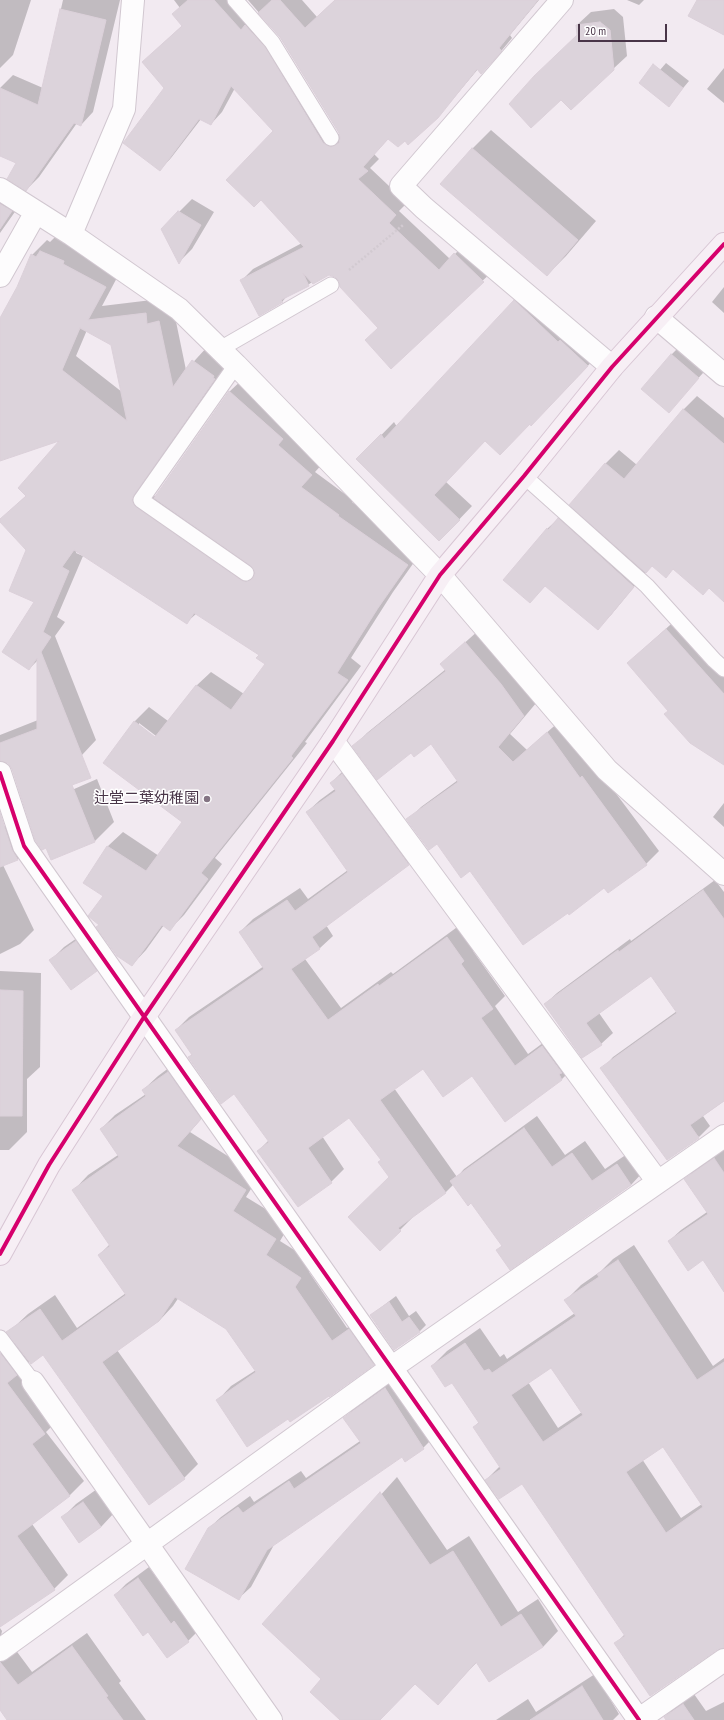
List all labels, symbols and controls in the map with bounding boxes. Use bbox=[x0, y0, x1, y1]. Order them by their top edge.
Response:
scale bar bbox=[580, 16, 669, 42]
text: 20 m bbox=[585, 23, 606, 38]
place label: 辻堂二葉幼稚園 bbox=[94, 790, 199, 808]
marker: 辻堂二葉幼稚園 bbox=[202, 794, 212, 804]

